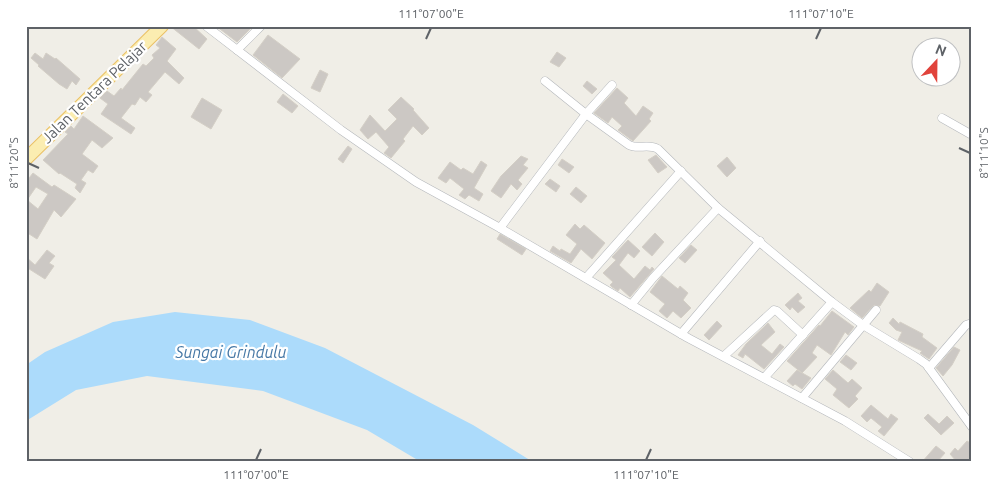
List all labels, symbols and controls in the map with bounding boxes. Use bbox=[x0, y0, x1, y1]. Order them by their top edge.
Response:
text: 111°07'00"E bbox=[398, 7, 464, 20]
text: 111°07'10"E bbox=[788, 7, 854, 20]
street label: Jalan Tentara Pelajar bbox=[38, 37, 150, 146]
north arrow bbox=[910, 38, 960, 88]
text: N bbox=[933, 41, 949, 59]
text: 8°11'10"S bbox=[977, 127, 990, 179]
text: 8°11'20"S bbox=[7, 137, 20, 189]
water label: Sungai Grindulu bbox=[175, 343, 287, 361]
text: 111°07'00"E bbox=[223, 468, 289, 481]
text: 111°07'10"E bbox=[613, 468, 679, 481]

